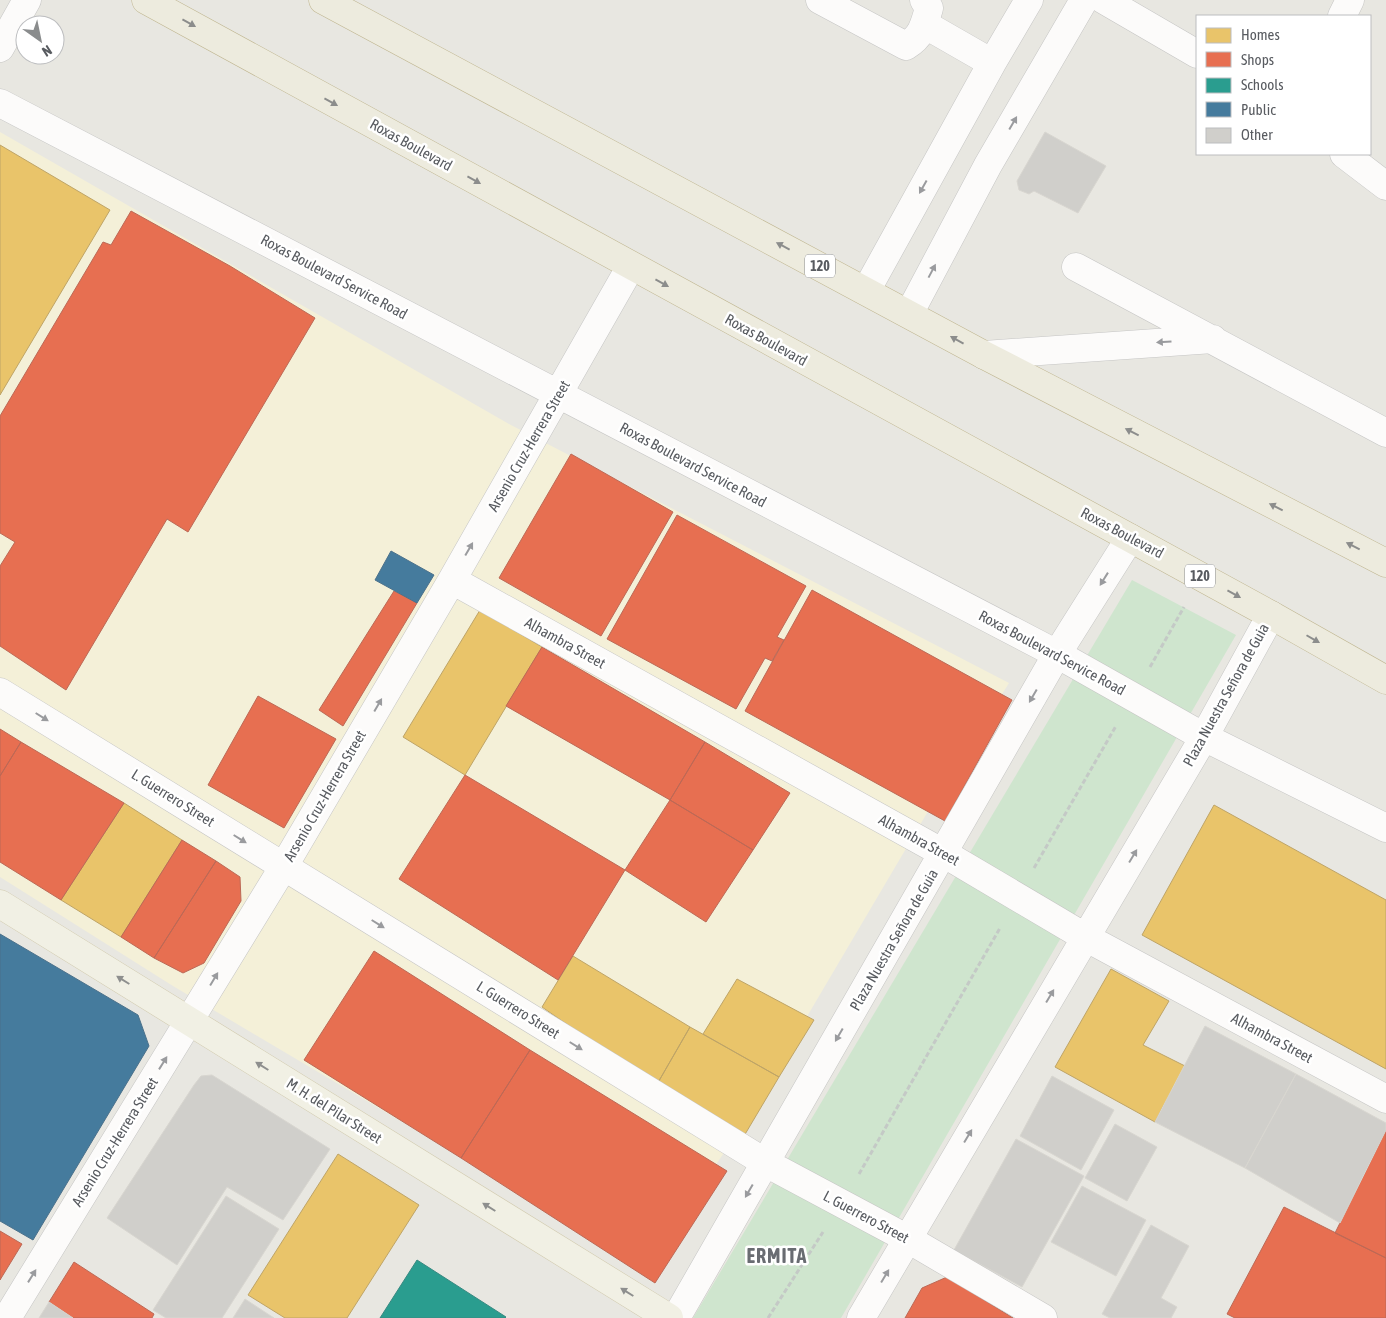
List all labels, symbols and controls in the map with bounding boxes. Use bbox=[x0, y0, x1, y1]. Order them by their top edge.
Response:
north arrow bbox=[15, 15, 65, 65]
legend bbox=[1196, 15, 1371, 155]
one-way arrow bbox=[182, 19, 195, 28]
text: Homes bbox=[1241, 26, 1280, 43]
text: N bbox=[39, 42, 55, 60]
text: Shops bbox=[1241, 51, 1274, 68]
text: Schools bbox=[1241, 76, 1284, 93]
one-way arrow bbox=[324, 97, 338, 106]
text: Public bbox=[1241, 101, 1276, 118]
street label: Roxas Boulevard bbox=[367, 115, 455, 174]
one-way arrow bbox=[1008, 116, 1017, 129]
text: Other bbox=[1241, 126, 1273, 143]
one-way arrow bbox=[467, 175, 480, 184]
one-way arrow bbox=[919, 180, 927, 194]
street label: Roxas Boulevard Service Road bbox=[258, 231, 410, 322]
one-way arrow bbox=[776, 242, 790, 250]
road number: 120 bbox=[805, 255, 835, 278]
one-way arrow bbox=[928, 263, 936, 278]
one-way arrow bbox=[655, 279, 669, 287]
street label: Roxas Boulevard bbox=[722, 310, 810, 369]
one-way arrow bbox=[950, 336, 964, 344]
one-way arrow bbox=[1156, 338, 1172, 346]
street label: Arsenio Cruz-Herrera Street bbox=[484, 377, 573, 514]
street label: Roxas Boulevard Service Road bbox=[617, 419, 769, 510]
one-way arrow bbox=[1125, 428, 1139, 436]
one-way arrow bbox=[1269, 503, 1283, 511]
street label: Roxas Boulevard bbox=[1078, 504, 1166, 561]
one-way arrow bbox=[465, 542, 473, 557]
one-way arrow bbox=[1346, 542, 1360, 550]
road number: 120 bbox=[1185, 564, 1215, 588]
one-way arrow bbox=[1099, 572, 1108, 585]
one-way arrow bbox=[1227, 590, 1241, 598]
street label: Roxas Boulevard Service Road bbox=[976, 607, 1128, 698]
street label: Alhambra Street bbox=[522, 613, 609, 672]
street label: Plaza Nuestra Señora de Guia bbox=[1179, 620, 1272, 769]
one-way arrow bbox=[1307, 634, 1320, 643]
one-way arrow bbox=[1028, 690, 1037, 703]
one-way arrow bbox=[374, 698, 383, 711]
one-way arrow bbox=[35, 713, 48, 722]
street label: Arsenio Cruz-Herrera Street bbox=[280, 727, 369, 864]
street label: L. Guerrero Street bbox=[129, 765, 218, 830]
street label: Alhambra Street bbox=[876, 810, 963, 869]
one-way arrow bbox=[233, 834, 246, 843]
one-way arrow bbox=[1129, 850, 1138, 863]
street label: Plaza Nuestra Señora de Guia bbox=[846, 866, 941, 1014]
one-way arrow bbox=[372, 919, 385, 928]
one-way arrow bbox=[210, 973, 219, 986]
one-way arrow bbox=[117, 976, 130, 985]
street label: L. Guerrero Street bbox=[474, 977, 563, 1042]
one-way arrow bbox=[1046, 989, 1055, 1003]
street label: Alhambra Street bbox=[1229, 1009, 1316, 1066]
one-way arrow bbox=[835, 1027, 843, 1042]
one-way arrow bbox=[570, 1041, 583, 1050]
one-way arrow bbox=[158, 1057, 168, 1070]
one-way arrow bbox=[255, 1061, 268, 1071]
street label: Arsenio Cruz-Herrera Street bbox=[68, 1074, 161, 1209]
street label: M. H. del Pilar Street bbox=[284, 1074, 385, 1147]
one-way arrow bbox=[964, 1129, 972, 1143]
one-way arrow bbox=[745, 1184, 754, 1198]
street label: L. Guerrero Street bbox=[820, 1187, 912, 1246]
one-way arrow bbox=[482, 1202, 496, 1211]
district label: ERMITA bbox=[747, 1244, 807, 1267]
one-way arrow bbox=[881, 1269, 890, 1283]
one-way arrow bbox=[28, 1270, 37, 1283]
one-way arrow bbox=[621, 1288, 634, 1297]

